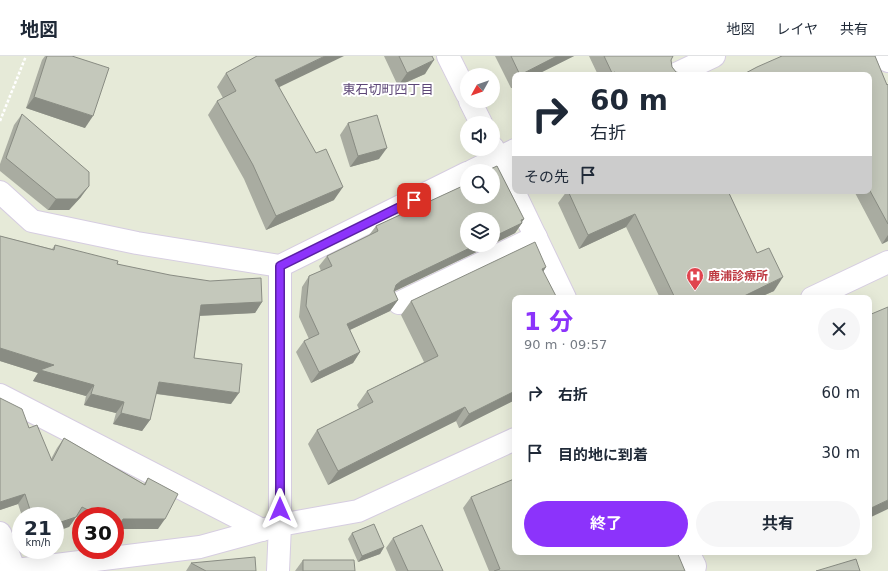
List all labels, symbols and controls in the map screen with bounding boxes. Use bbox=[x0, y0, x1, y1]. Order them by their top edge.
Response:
text: 地図 bbox=[20, 18, 58, 40]
text: 地図 bbox=[726, 21, 754, 37]
text: レイヤ bbox=[776, 21, 818, 37]
text: 共有 bbox=[840, 21, 868, 37]
north arrow bbox=[460, 68, 500, 108]
map controls bbox=[460, 68, 500, 252]
district label: 東石切町四丁目 bbox=[342, 82, 434, 97]
text: 60 m bbox=[590, 84, 668, 117]
icon: right bbox=[524, 88, 576, 140]
button: sound bbox=[460, 116, 500, 156]
text: 右折 bbox=[590, 122, 626, 143]
button: search bbox=[460, 164, 500, 204]
icon: arrive bbox=[577, 164, 599, 186]
text: その先 bbox=[524, 168, 569, 186]
pin bbox=[397, 183, 431, 217]
icon: arrive bbox=[403, 189, 425, 211]
button: layers bbox=[460, 212, 500, 252]
hospital icon: 鹿浦診療所 bbox=[685, 266, 705, 291]
place label: 鹿浦診療所 bbox=[708, 269, 768, 283]
text: 1 分 bbox=[524, 308, 573, 336]
button: close bbox=[818, 308, 860, 350]
text: 90 m · 09:57 bbox=[524, 337, 607, 352]
icon: right bbox=[524, 382, 546, 404]
text: 60 m bbox=[822, 384, 860, 402]
text: 右折 bbox=[558, 386, 588, 404]
icon: arrive bbox=[524, 442, 546, 464]
text: 30 m bbox=[822, 444, 860, 462]
text: 目的地に到着 bbox=[558, 446, 648, 464]
position arrow bbox=[259, 488, 301, 530]
button: 終了 bbox=[524, 501, 688, 547]
button: 共有 bbox=[696, 501, 860, 547]
speed limit sign: 30 bbox=[72, 507, 124, 559]
text: 21 bbox=[24, 516, 52, 540]
text: km/h bbox=[25, 537, 51, 548]

